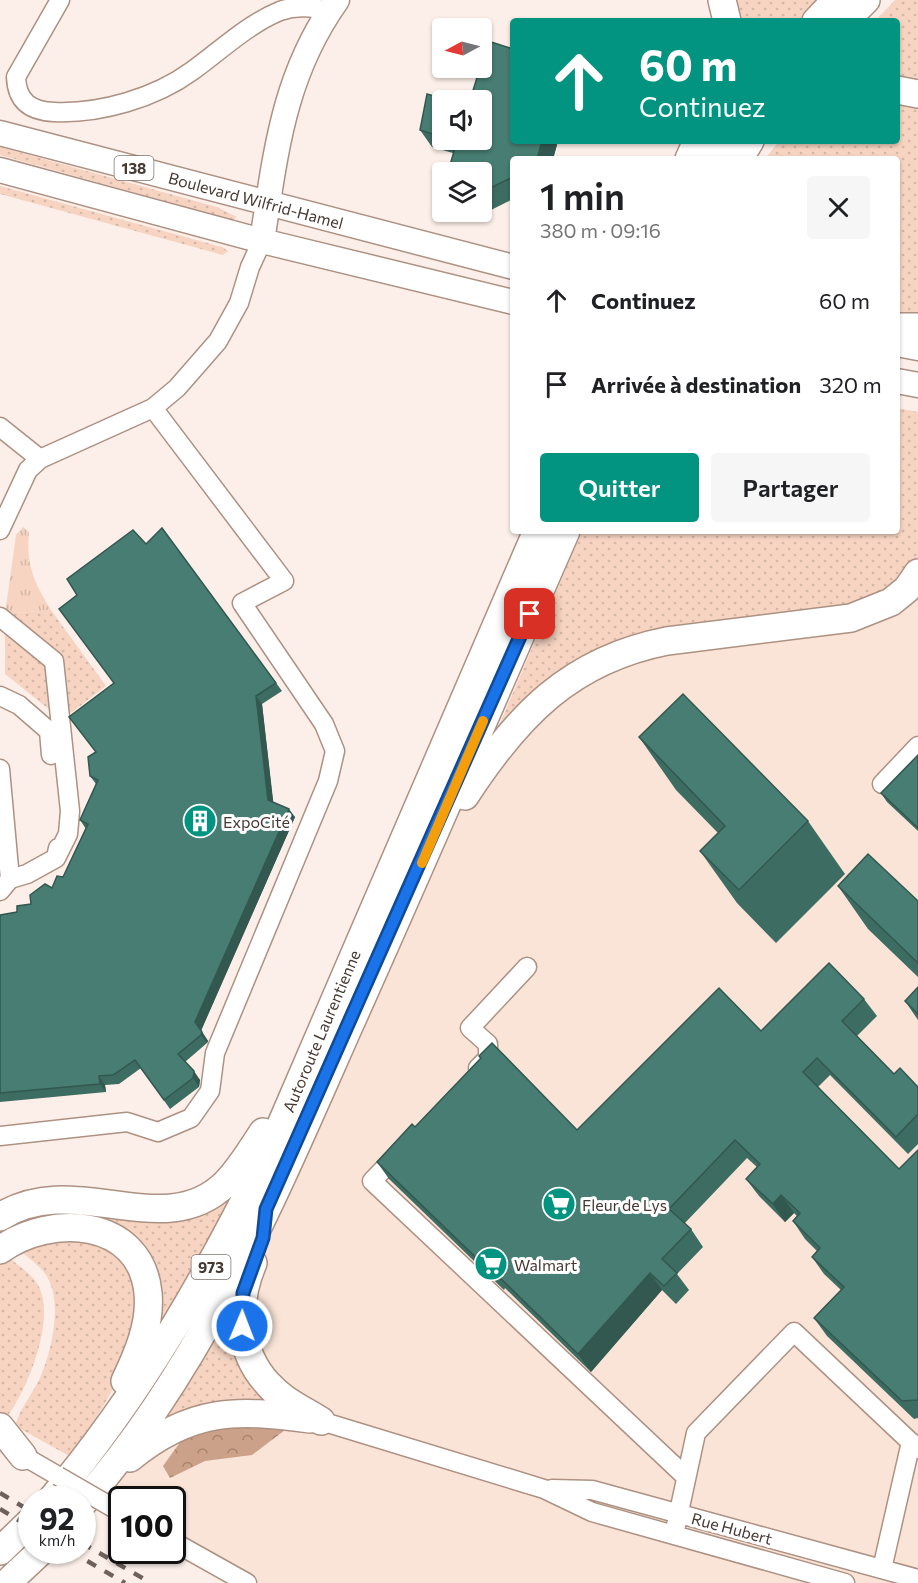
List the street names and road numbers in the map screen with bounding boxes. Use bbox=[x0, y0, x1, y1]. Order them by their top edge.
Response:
road number: 138 bbox=[114, 156, 154, 180]
street label: Boulevard Wilfrid-Hamel bbox=[167, 168, 345, 232]
street label: Autoroute Laurentienne bbox=[278, 947, 364, 1115]
road number: 973 bbox=[192, 1255, 230, 1279]
street label: Rue Hubert bbox=[690, 1508, 775, 1548]

